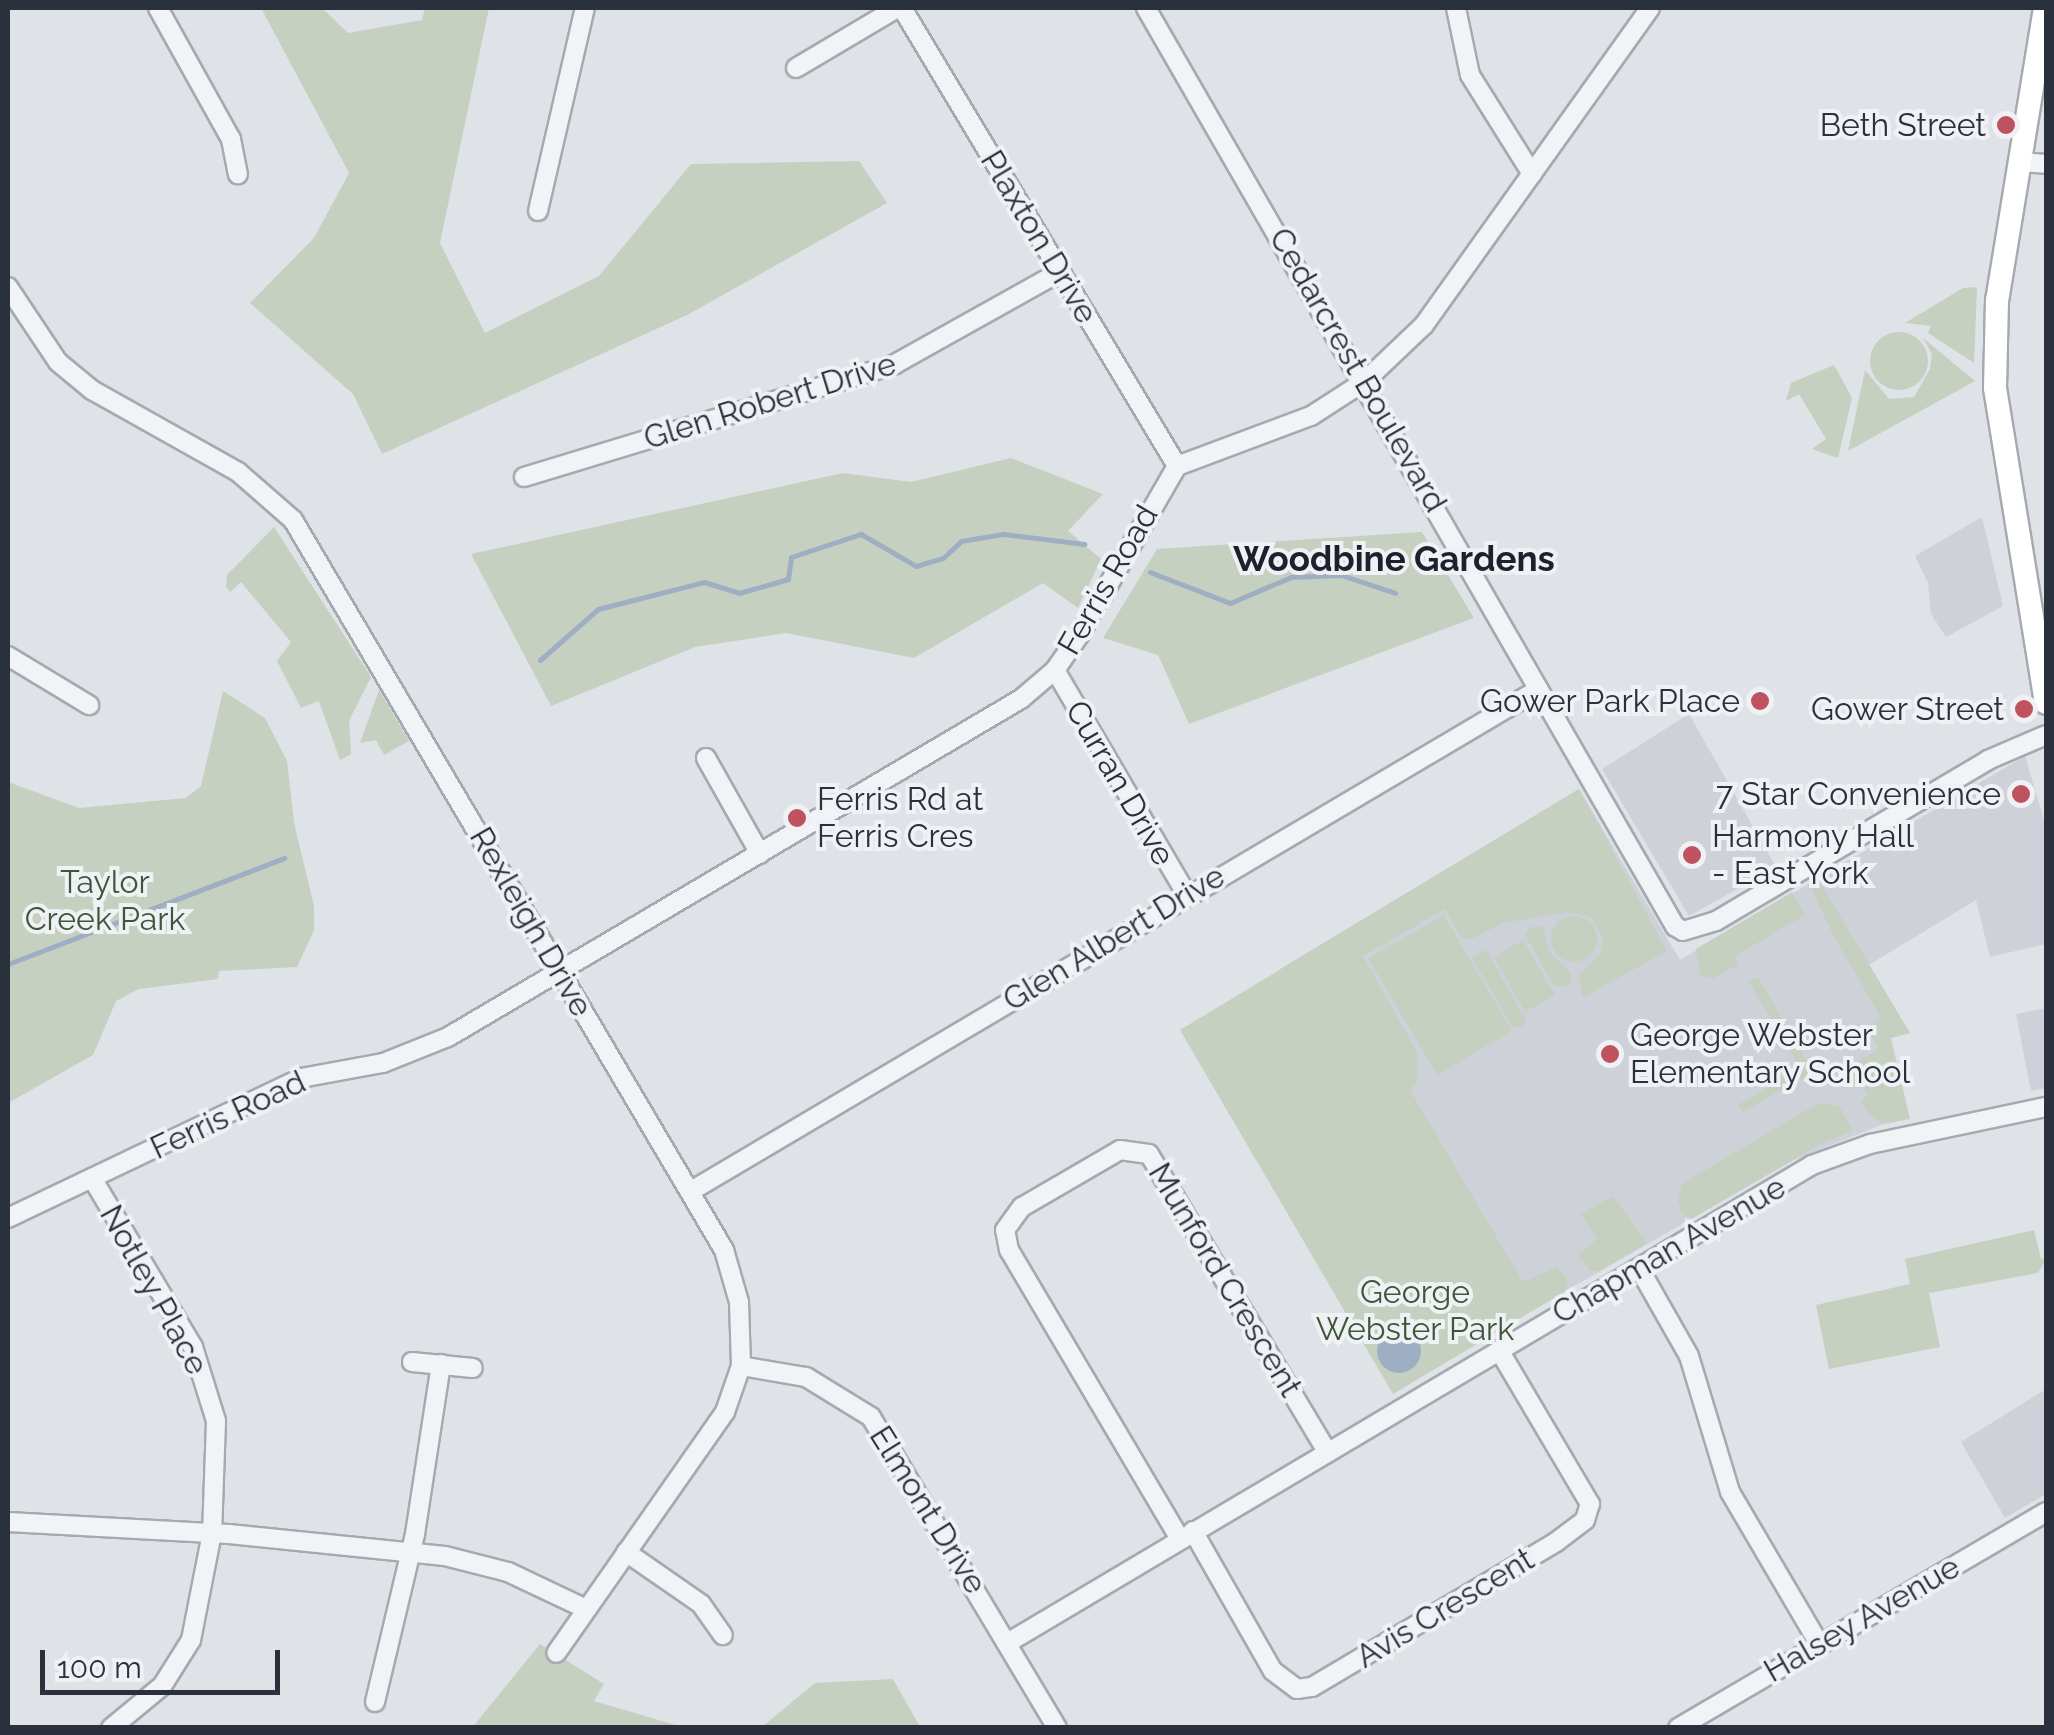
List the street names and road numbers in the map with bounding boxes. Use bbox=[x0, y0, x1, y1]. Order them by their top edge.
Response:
street label: Plaxton Drive bbox=[972, 144, 1106, 330]
street label: Cedarcrest Boulevard bbox=[1261, 221, 1455, 519]
street label: Glen Robert Drive bbox=[639, 344, 901, 458]
street label: Ferris Road bbox=[1050, 498, 1166, 662]
street label: Curran Drive bbox=[1057, 694, 1183, 872]
street label: Rexleigh Drive bbox=[461, 821, 601, 1023]
street label: Glen Albert Drive bbox=[996, 857, 1232, 1019]
street label: Ferris Road bbox=[144, 1062, 312, 1168]
street label: Munford Crescent bbox=[1140, 1156, 1310, 1404]
street label: Chapman Avenue bbox=[1545, 1167, 1793, 1333]
street label: Notley Place bbox=[91, 1198, 217, 1382]
street label: Elmont Drive bbox=[861, 1419, 995, 1601]
street label: Avis Crescent bbox=[1349, 1540, 1541, 1676]
street label: Halsey Avenue bbox=[1757, 1547, 1967, 1691]

